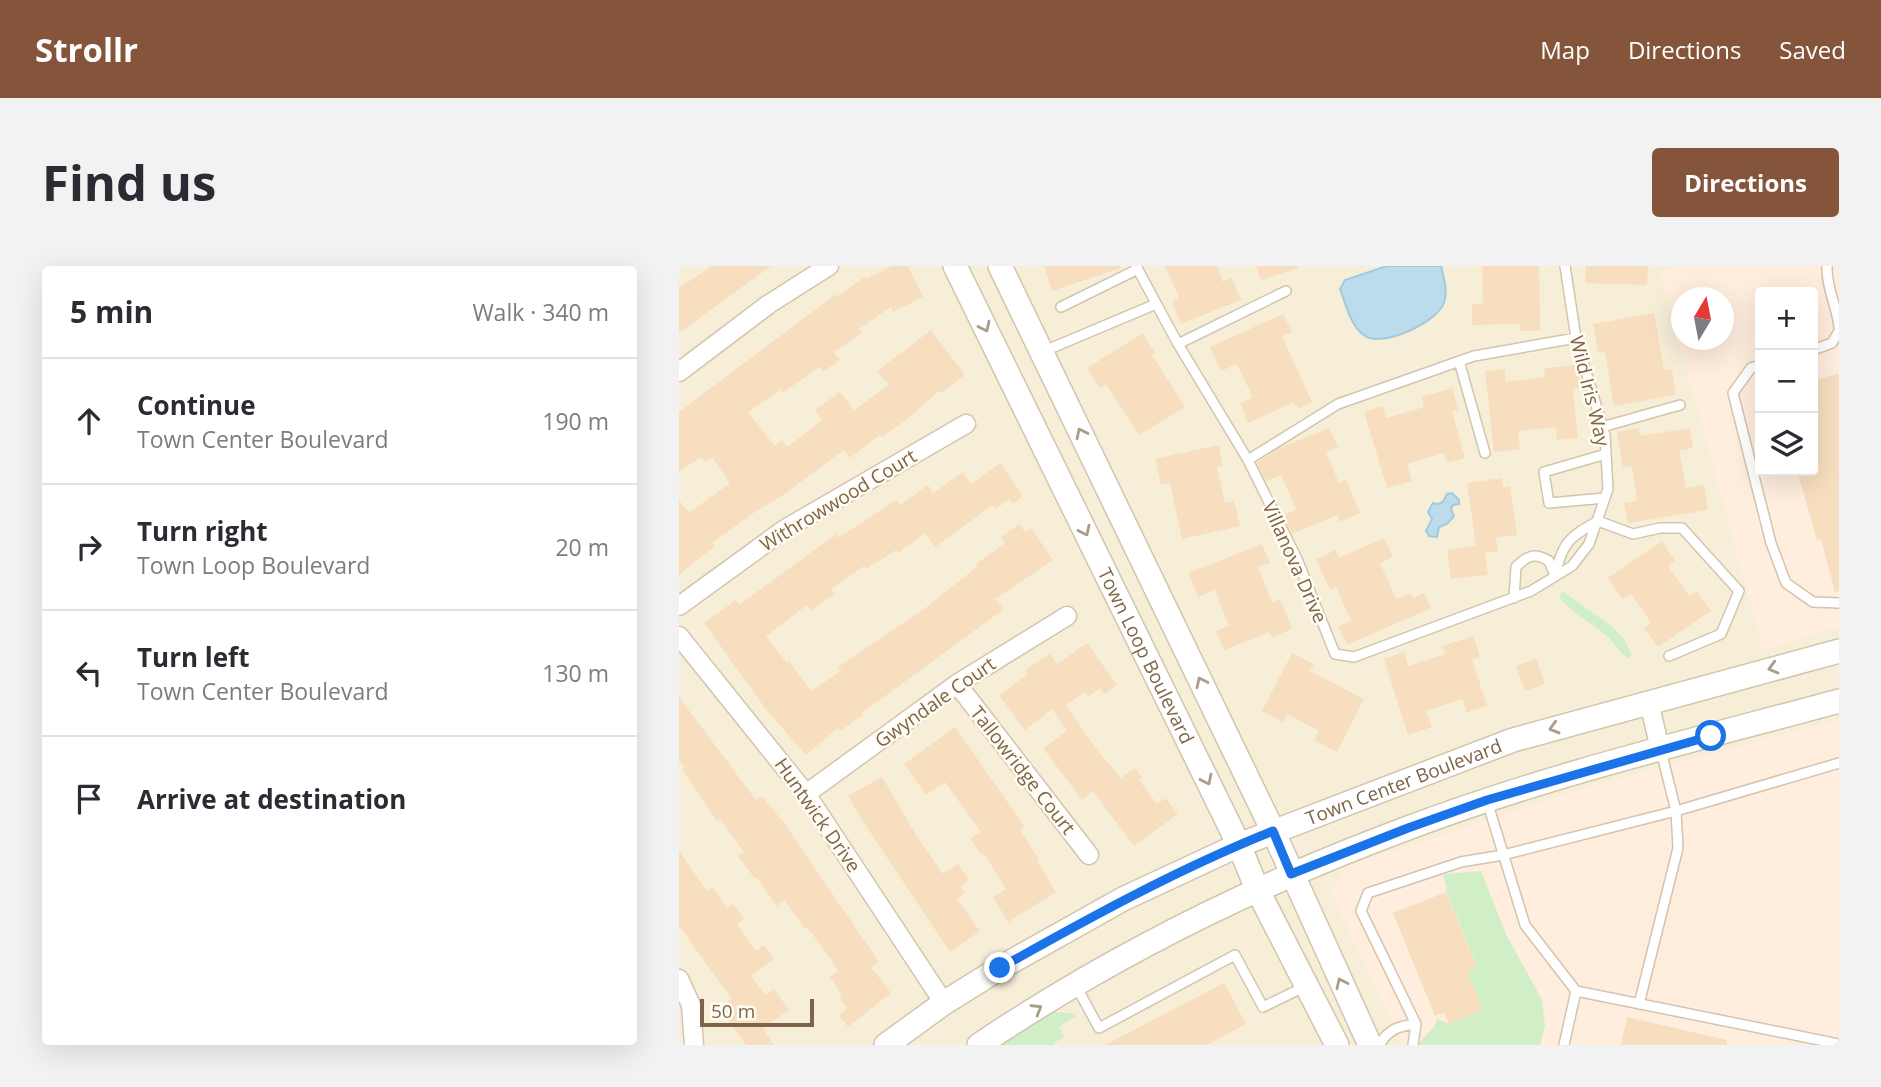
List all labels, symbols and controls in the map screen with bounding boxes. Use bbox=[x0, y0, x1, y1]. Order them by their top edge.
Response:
text: Strollr bbox=[35, 27, 138, 72]
text: Map bbox=[1540, 33, 1590, 66]
text: Directions bbox=[1628, 33, 1741, 66]
text: Saved bbox=[1779, 33, 1846, 66]
button: Directions bbox=[1652, 148, 1839, 217]
text: Find us bbox=[42, 149, 216, 215]
north arrow bbox=[1671, 287, 1734, 350]
map controls bbox=[1755, 287, 1818, 476]
button: + bbox=[1755, 287, 1818, 350]
text: 5 min bbox=[70, 291, 153, 332]
text: Walk · 340 m bbox=[472, 296, 609, 328]
one-way arrow bbox=[977, 320, 991, 332]
street label: Wild Iris Way bbox=[1564, 333, 1616, 450]
button: − bbox=[1755, 350, 1818, 413]
text: Continue bbox=[137, 387, 256, 423]
icon: ahead bbox=[70, 402, 108, 440]
text: 190 m bbox=[542, 405, 609, 437]
button: layers bbox=[1755, 413, 1818, 476]
text: Town Center Boulevard bbox=[137, 423, 389, 455]
one-way arrow bbox=[1075, 428, 1089, 440]
street label: Withrowwood Court bbox=[755, 443, 921, 557]
street label: Villanova Drive bbox=[1257, 497, 1333, 627]
text: Turn right bbox=[137, 513, 268, 549]
one-way arrow bbox=[1077, 524, 1091, 536]
icon: right bbox=[70, 528, 108, 566]
text: 20 m bbox=[555, 531, 609, 563]
text: Town Loop Boulevard bbox=[137, 549, 370, 581]
street label: Town Loop Boulevard bbox=[1092, 563, 1200, 748]
text: Turn left bbox=[137, 639, 249, 675]
street label: Gwyndale Court bbox=[869, 651, 1001, 753]
icon: left bbox=[70, 654, 108, 692]
text: 130 m bbox=[542, 657, 609, 689]
one-way arrow bbox=[1767, 660, 1779, 675]
text: Town Center Boulevard bbox=[137, 675, 389, 707]
one-way arrow bbox=[1195, 677, 1209, 689]
street label: Tallowridge Court bbox=[965, 700, 1082, 840]
one-way arrow bbox=[1548, 720, 1560, 735]
route start bbox=[1695, 720, 1726, 751]
street label: Town Center Boulevard bbox=[1302, 733, 1505, 831]
street label: Huntwick Drive bbox=[769, 753, 867, 877]
one-way arrow bbox=[1199, 773, 1213, 785]
icon: arrive bbox=[70, 780, 108, 818]
text: Arrive at destination bbox=[137, 781, 406, 817]
route end bbox=[984, 952, 1015, 983]
one-way arrow bbox=[1335, 978, 1349, 990]
scale bar bbox=[700, 996, 814, 1028]
text: 50 m bbox=[711, 998, 755, 1024]
one-way arrow bbox=[1030, 1004, 1043, 1017]

